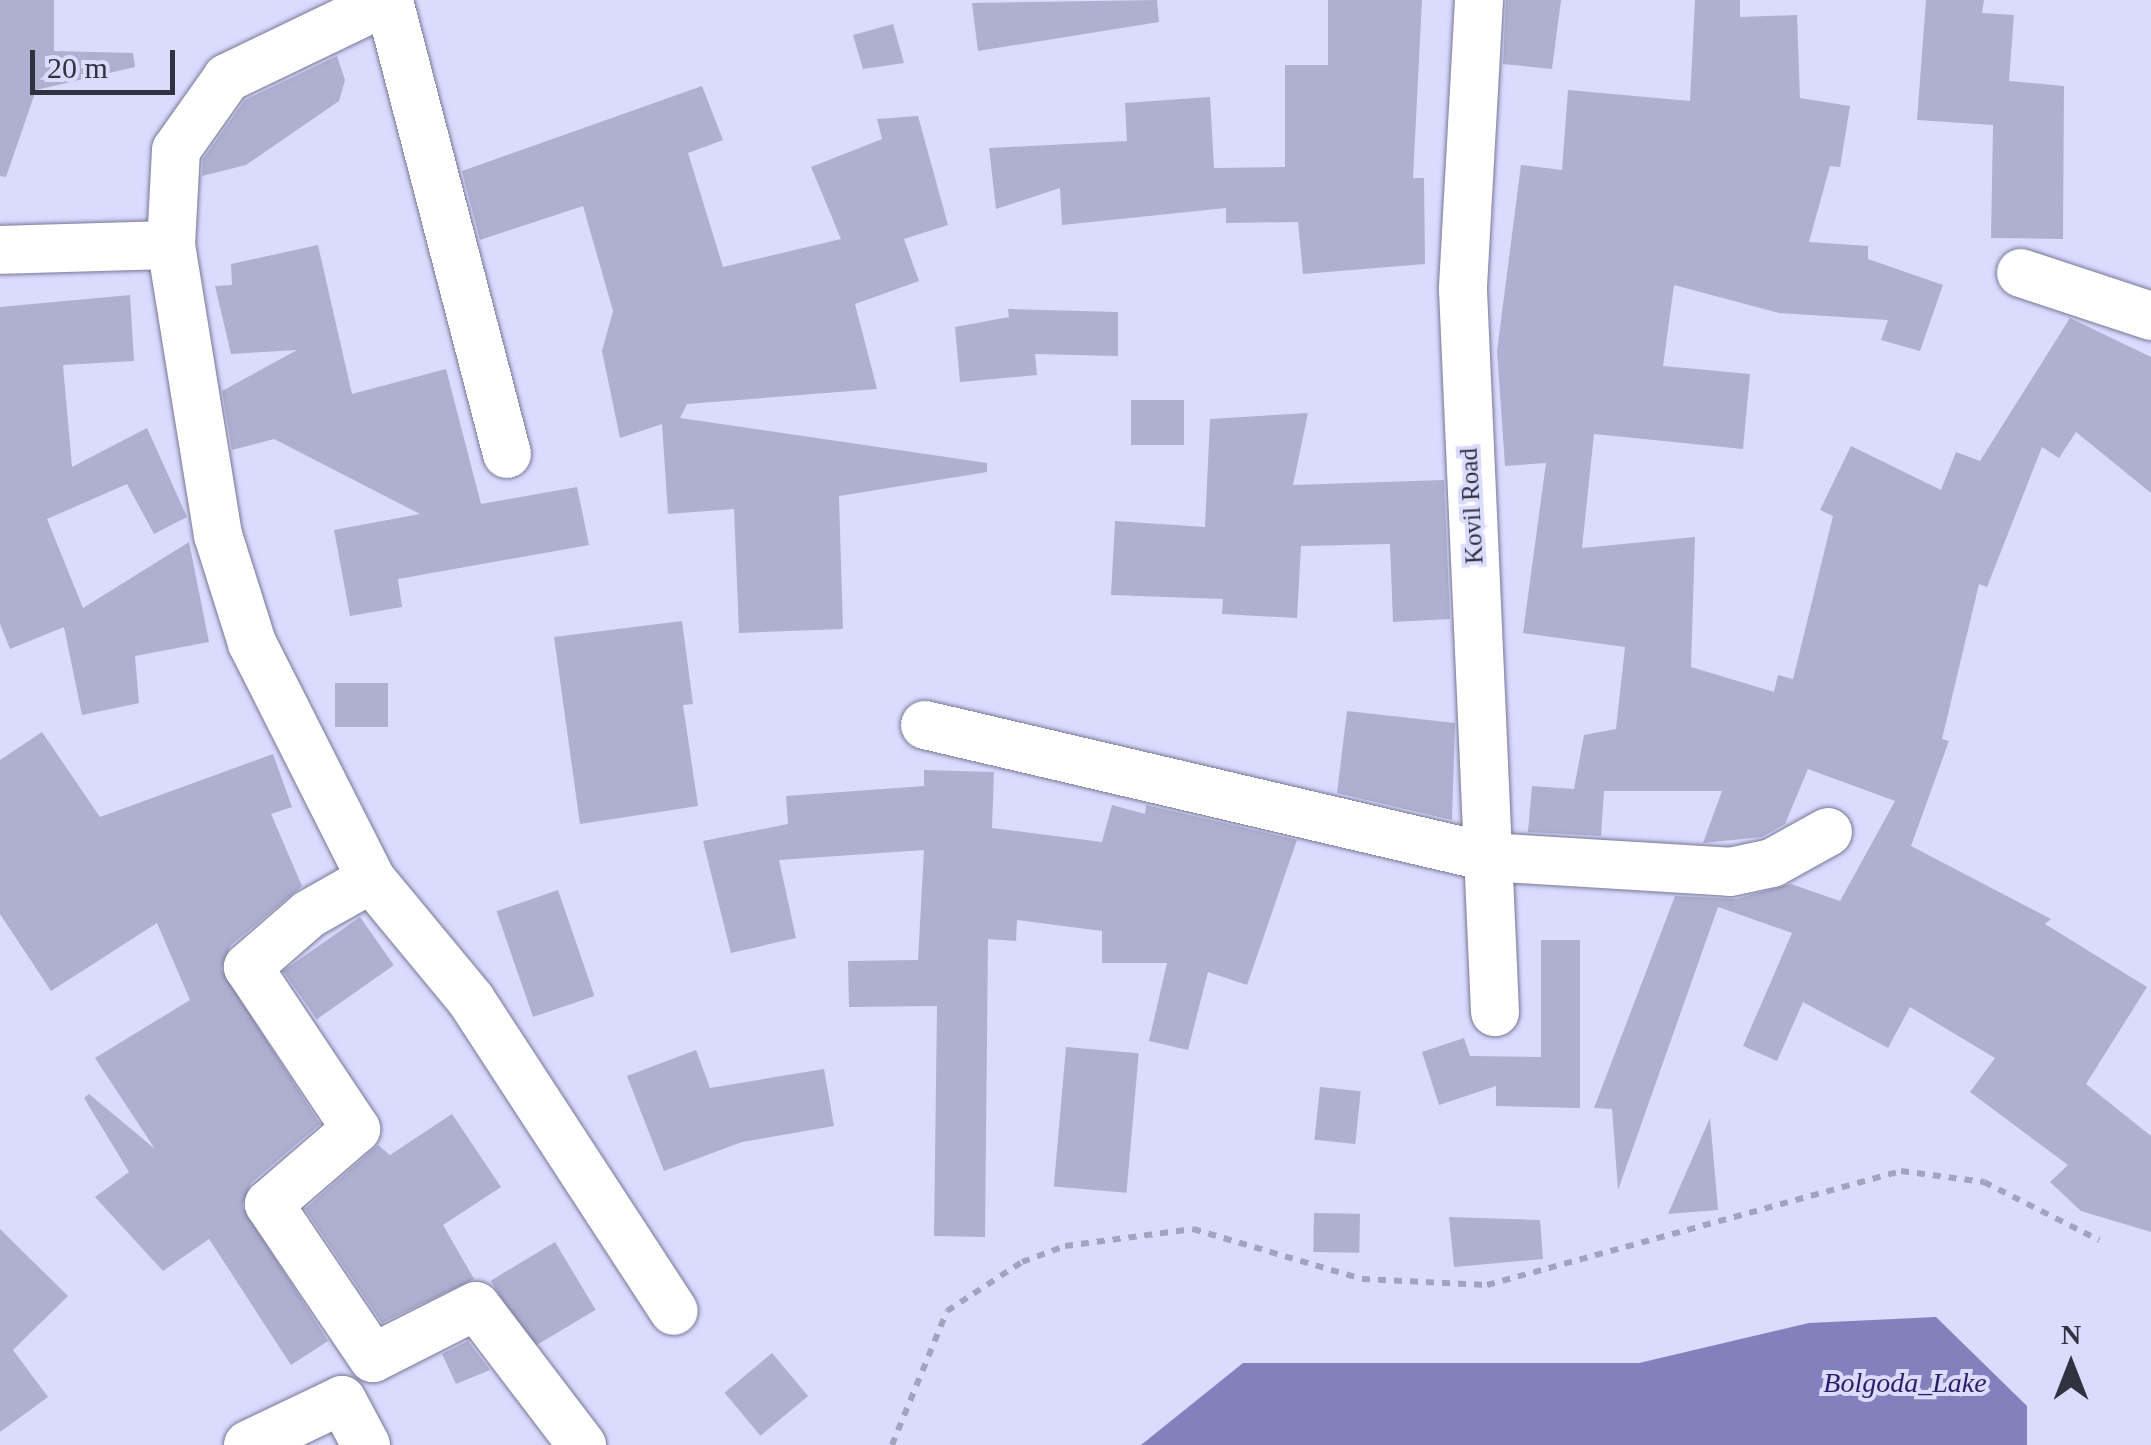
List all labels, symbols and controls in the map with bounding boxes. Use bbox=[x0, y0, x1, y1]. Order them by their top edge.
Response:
scale bar bbox=[35, 30, 180, 92]
text: 20 m bbox=[47, 51, 108, 84]
street label: Kovil Road bbox=[1454, 447, 1490, 565]
north arrow bbox=[2021, 1315, 2121, 1415]
text: N bbox=[2061, 1319, 2081, 1350]
water label: Bolgoda_Lake bbox=[1823, 1366, 1987, 1400]

